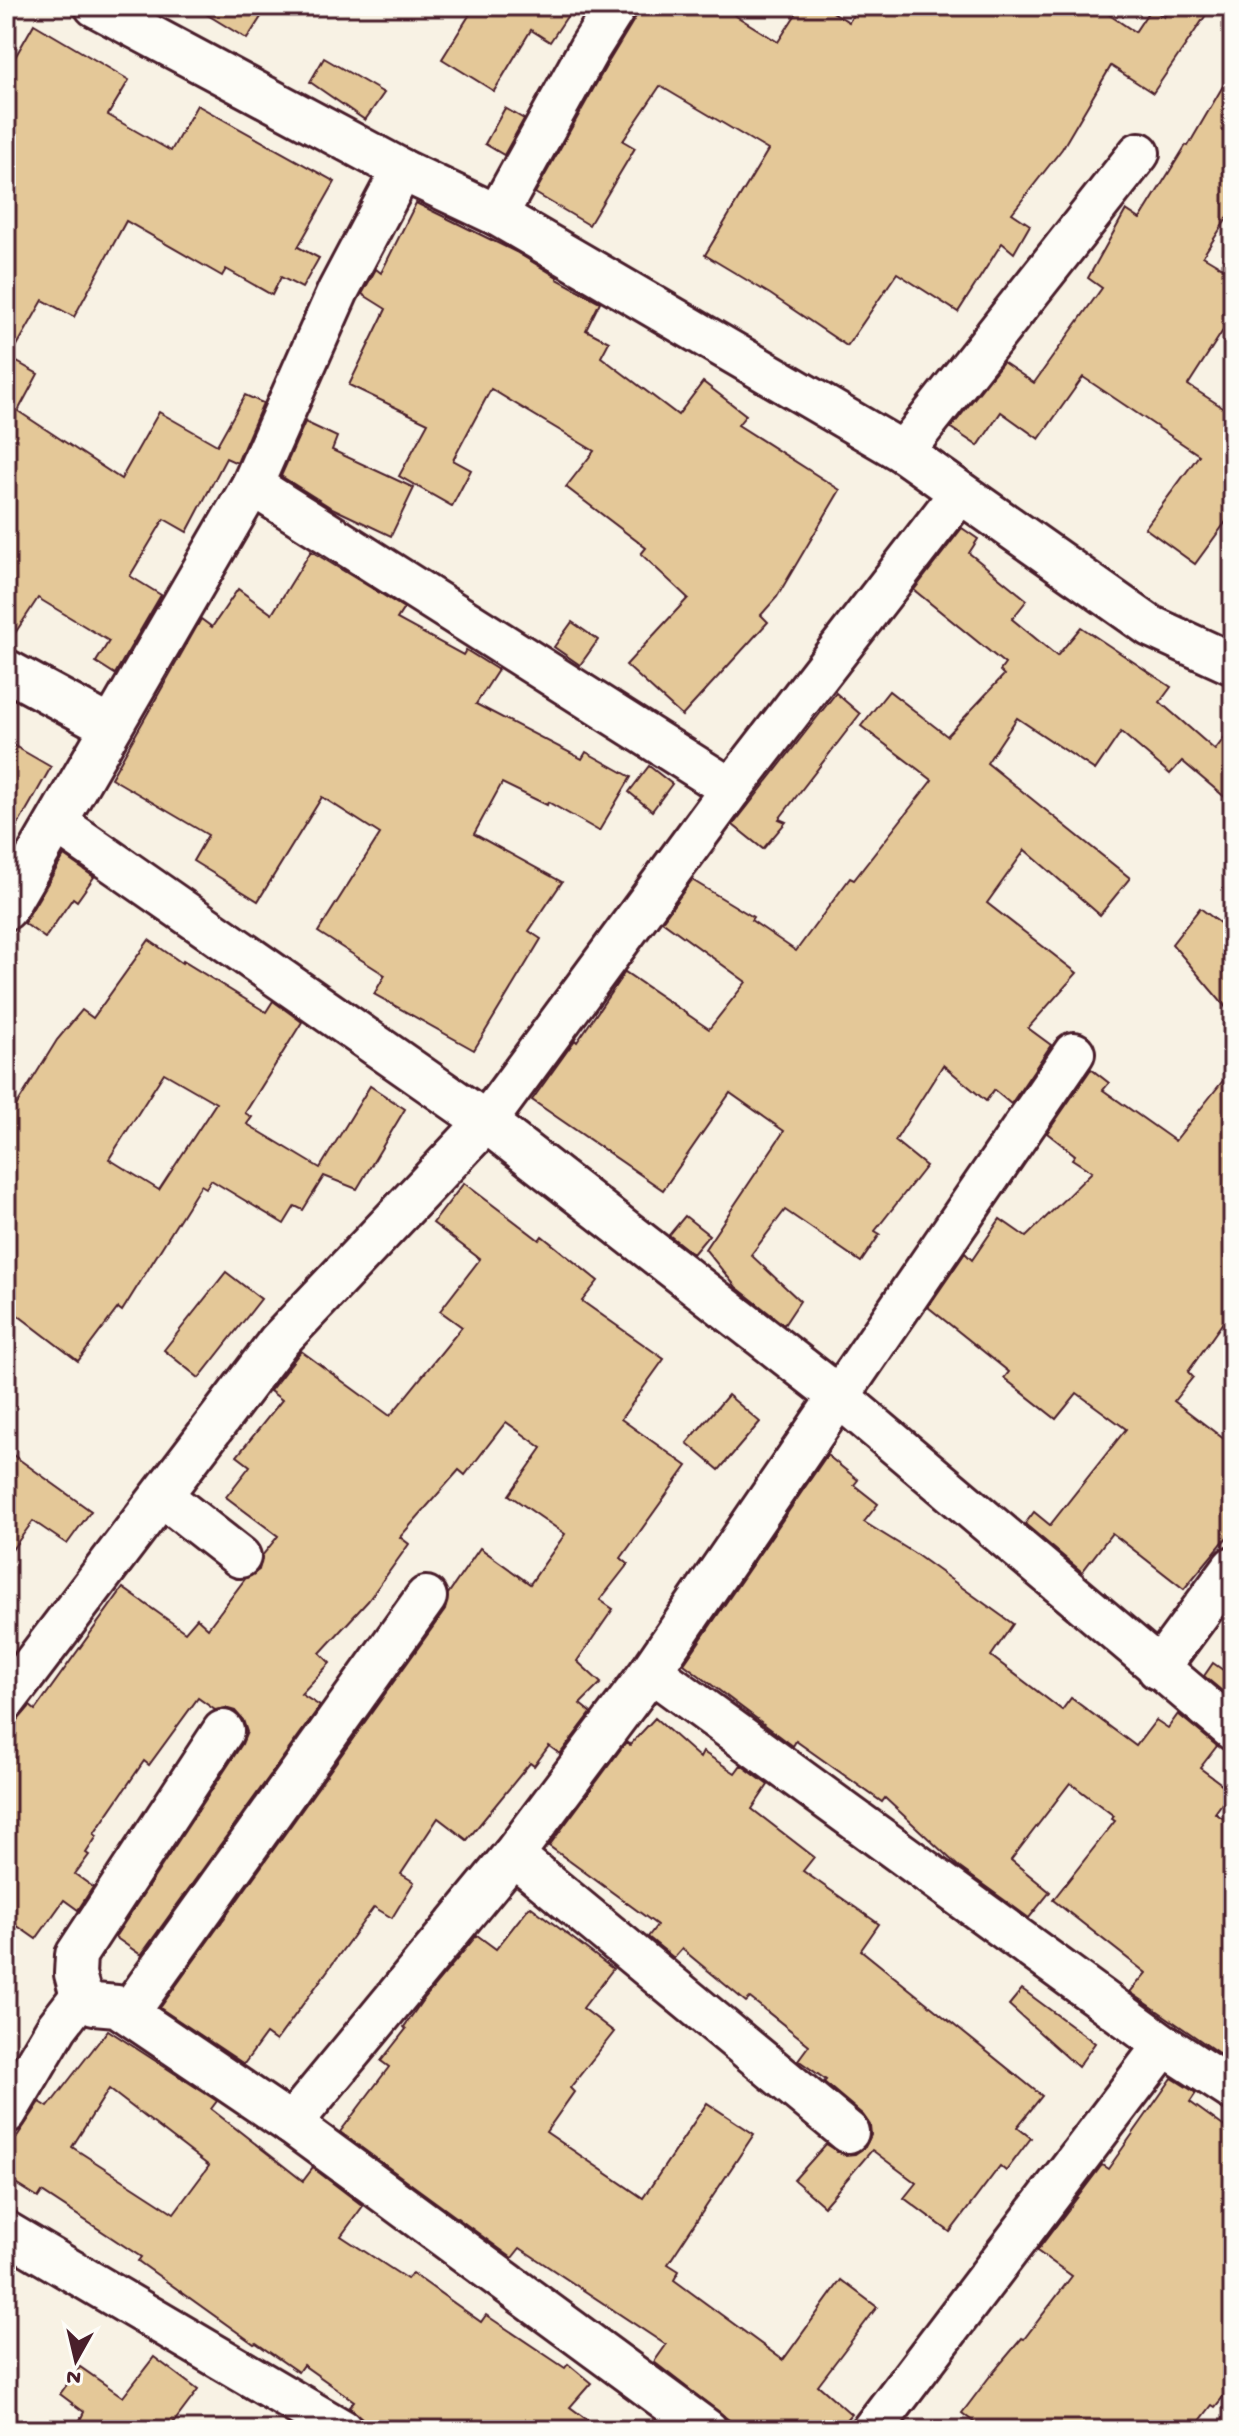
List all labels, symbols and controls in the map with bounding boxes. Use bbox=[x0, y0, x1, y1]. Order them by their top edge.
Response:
north arrow bbox=[36, 2320, 116, 2400]
text: N bbox=[65, 2362, 83, 2390]

